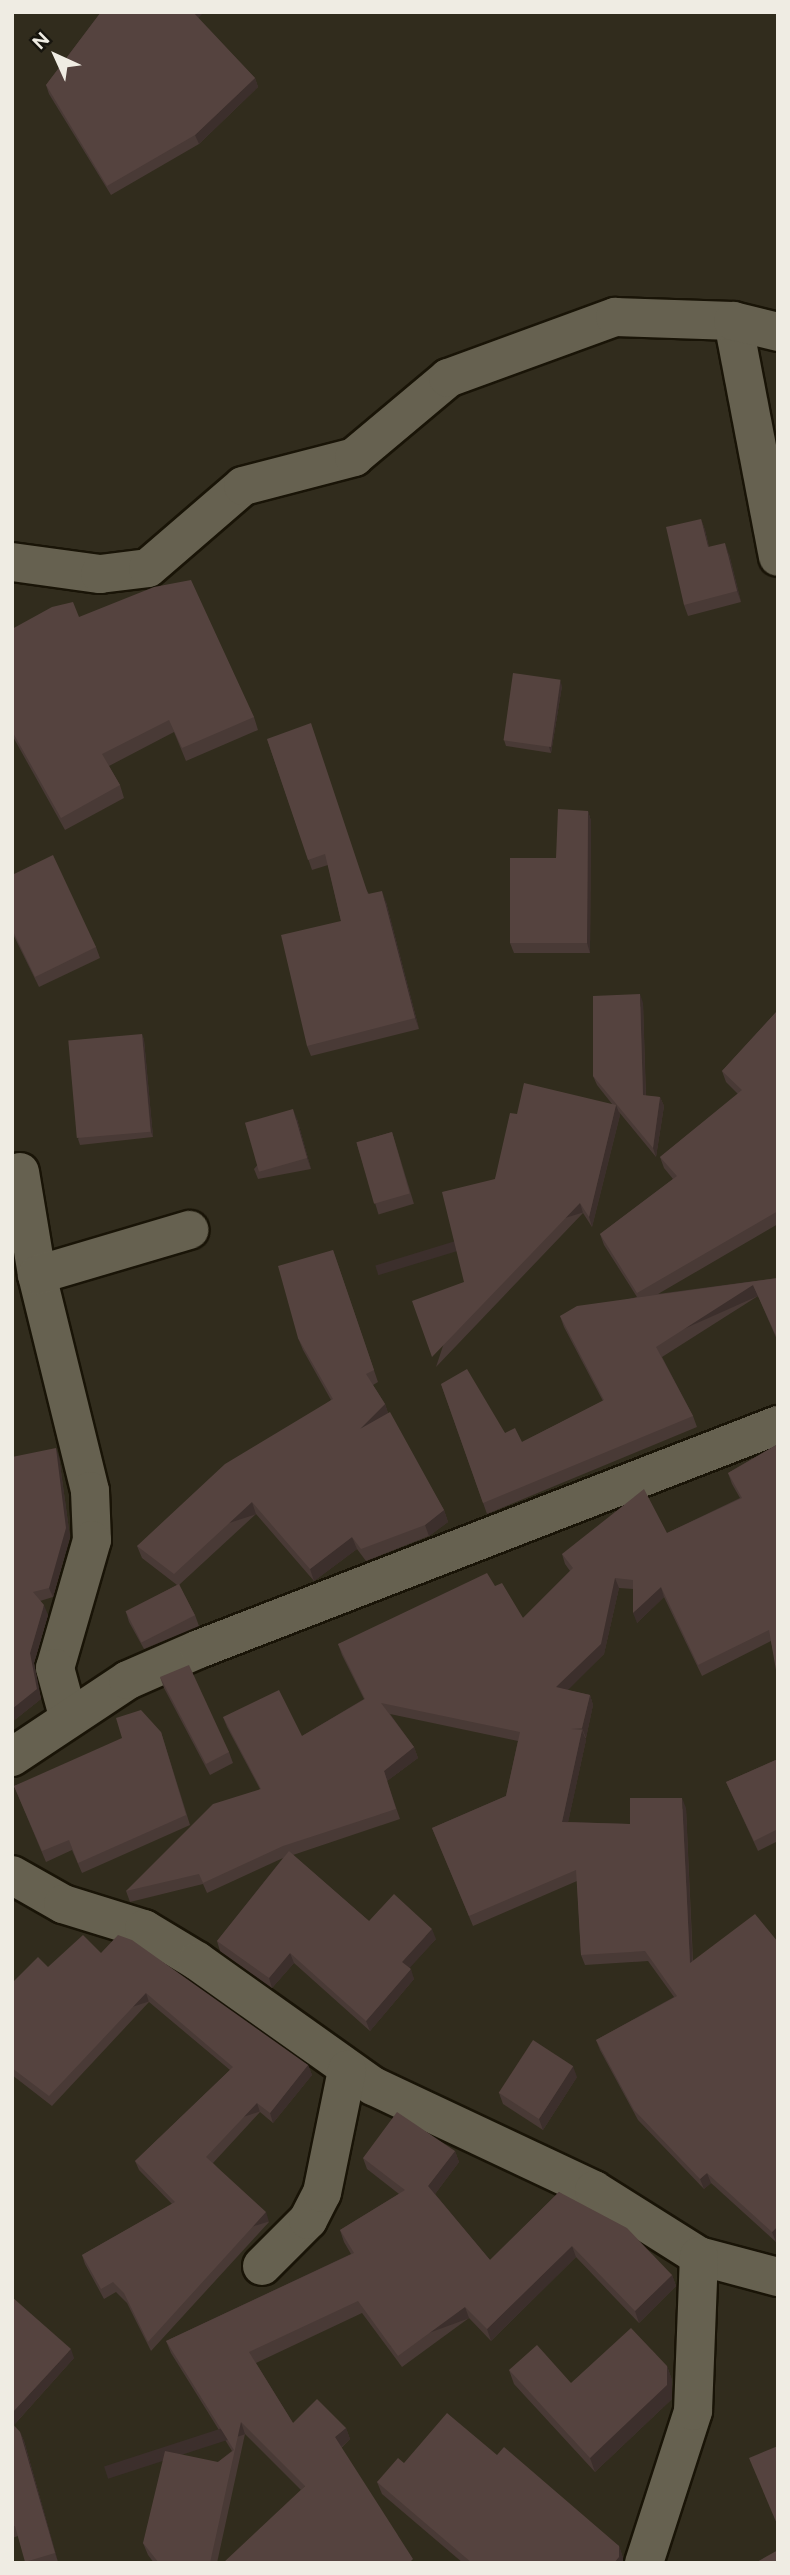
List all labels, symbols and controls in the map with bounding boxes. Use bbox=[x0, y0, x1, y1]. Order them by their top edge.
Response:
north arrow bbox=[21, 21, 91, 91]
text: N bbox=[27, 27, 54, 54]

